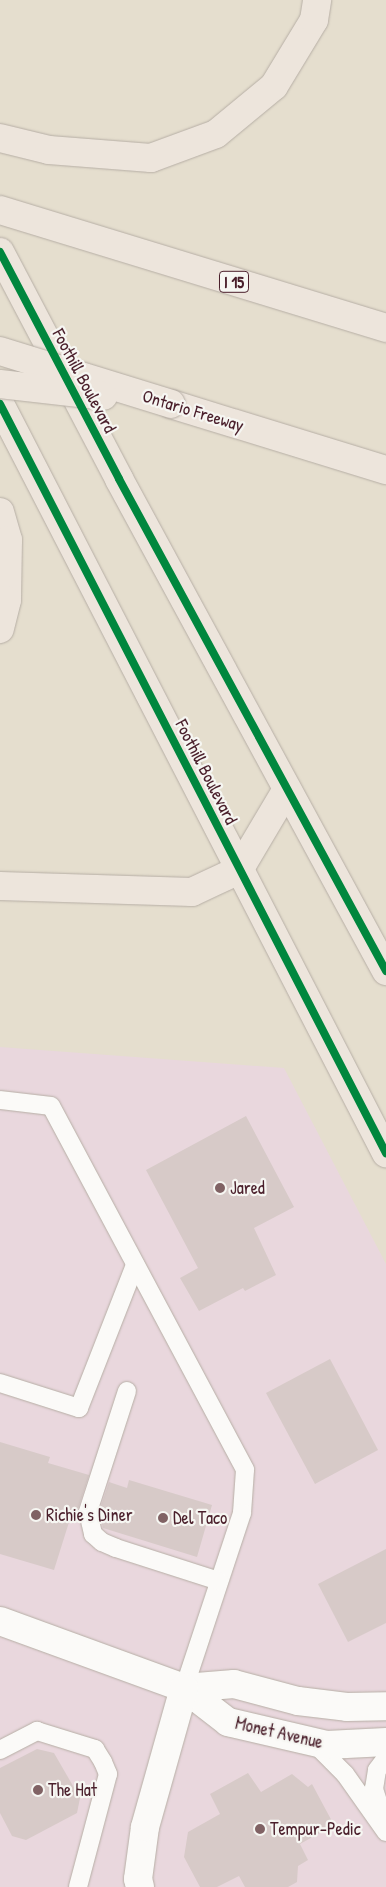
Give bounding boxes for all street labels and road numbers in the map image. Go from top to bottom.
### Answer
road number: I 15 [218,268,250,296]
street label: Foothill Boulevard [48,325,120,437]
street label: Ontario Freeway [140,385,246,437]
street label: Foothill Boulevard [170,716,242,828]
street label: Monet Avenue [233,1712,325,1754]

